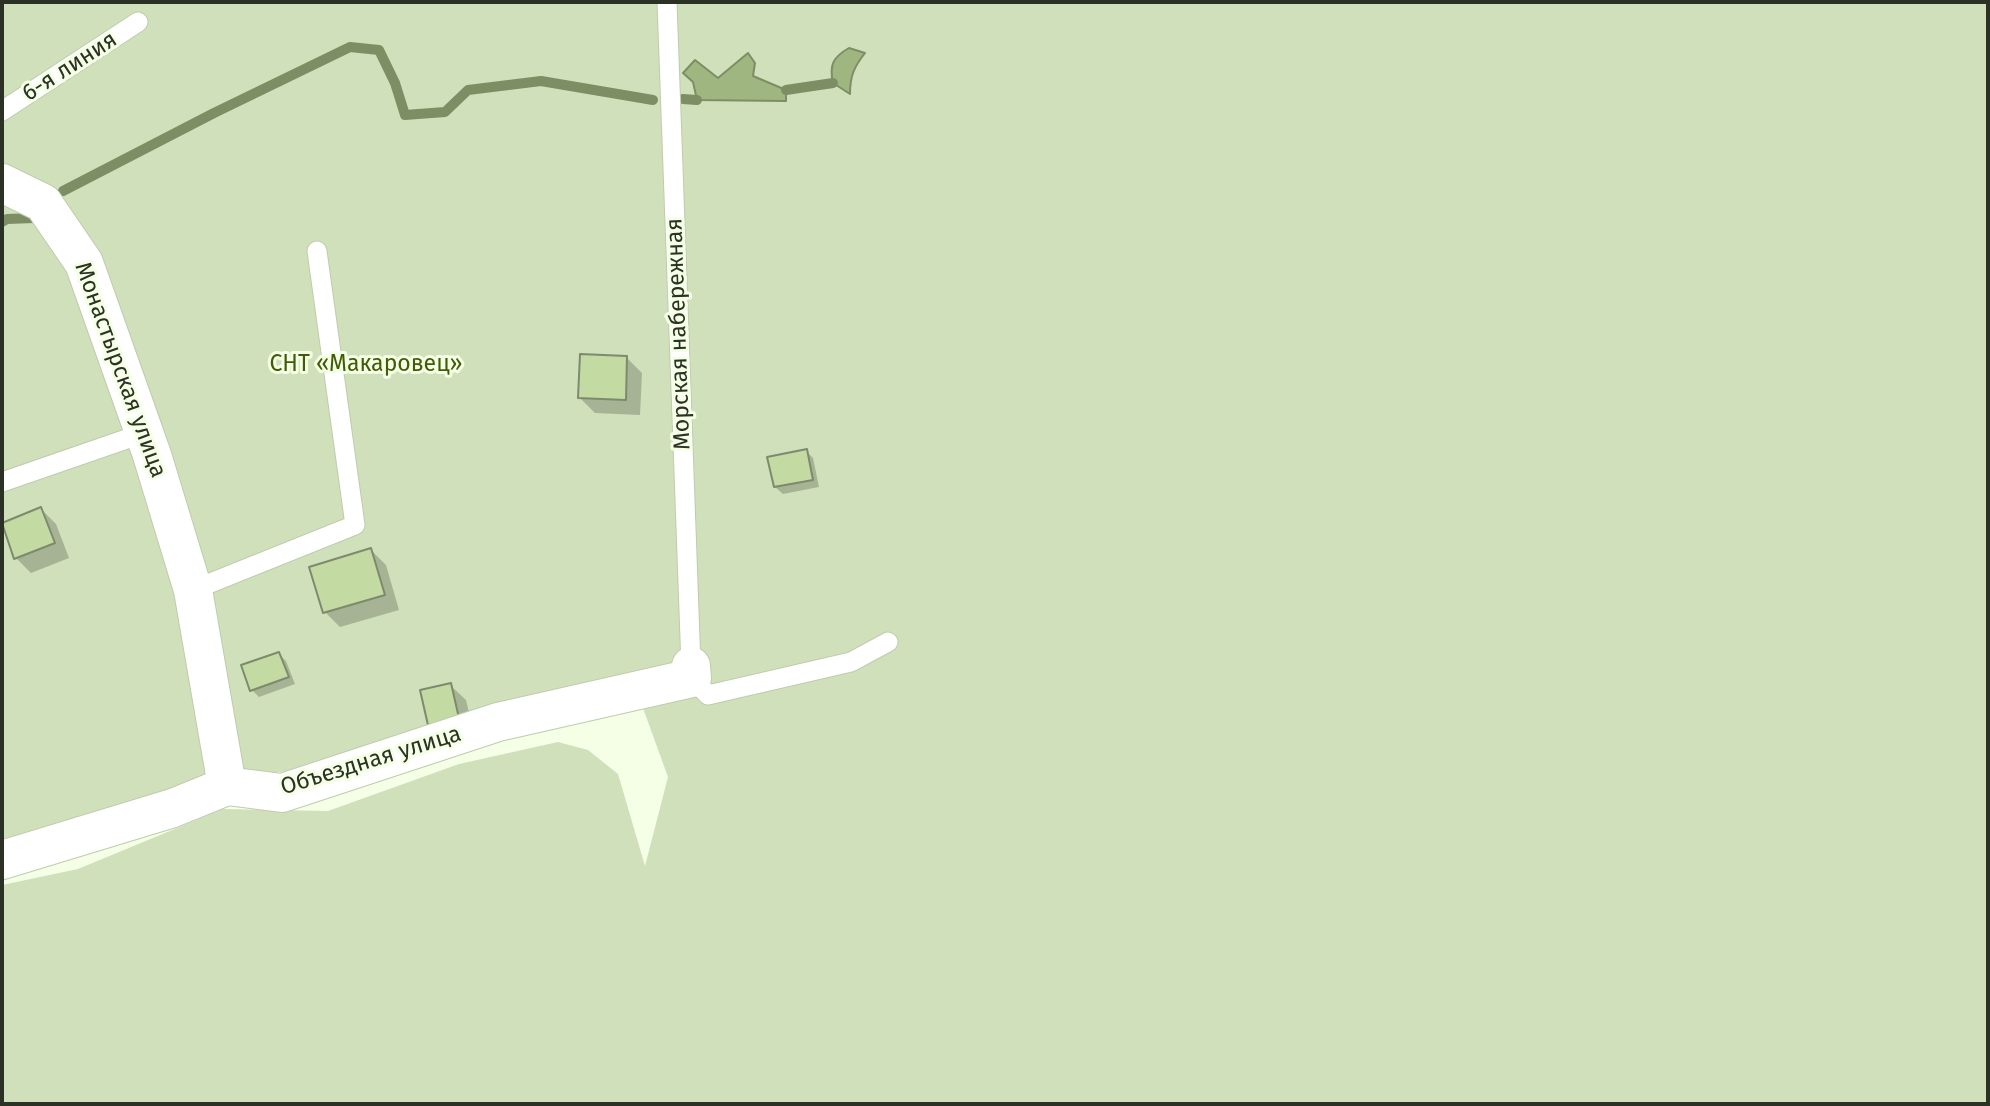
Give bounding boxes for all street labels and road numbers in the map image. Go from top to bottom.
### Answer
street label: 6-я линия [18,26,122,108]
street label: Морская набережная [661,217,697,451]
street label: Монастырская улица [68,258,172,482]
street label: Объездная улица [277,720,465,802]

